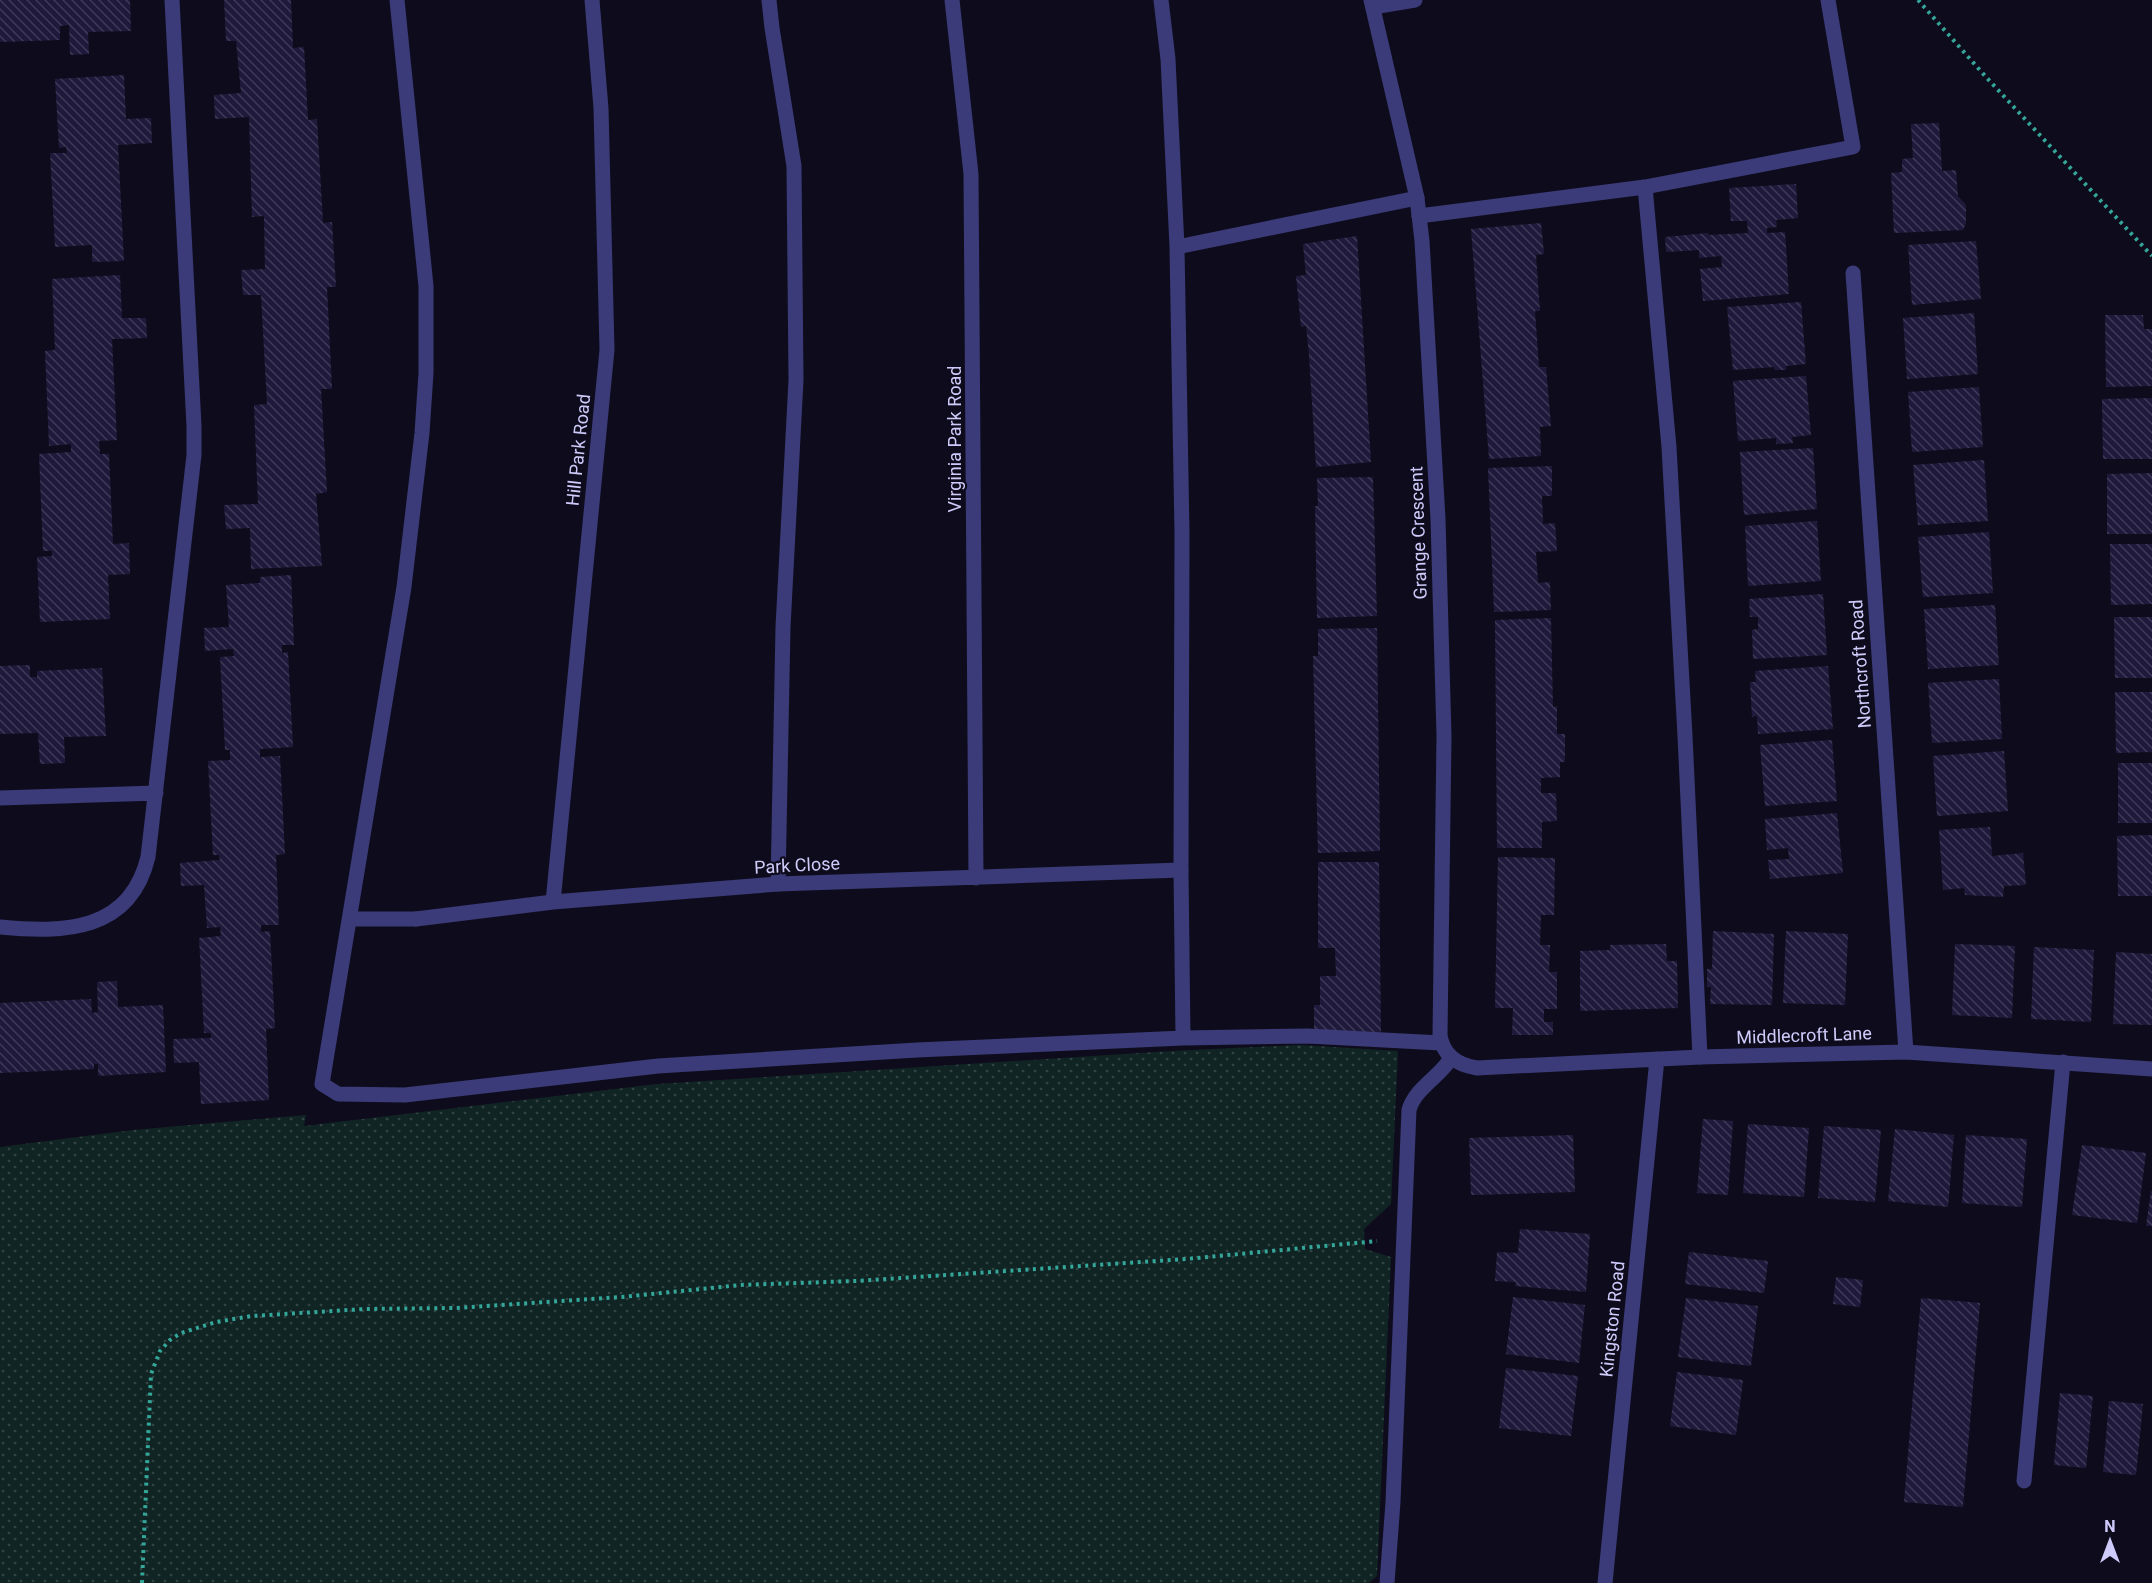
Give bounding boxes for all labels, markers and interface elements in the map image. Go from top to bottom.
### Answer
street label: Virginia Park Road [944,366,965,512]
street label: Hill Park Road [562,393,594,507]
street label: Grange Crescent [1405,466,1431,600]
street label: Northcroft Road [1845,599,1875,729]
street label: Park Close [754,852,840,878]
street label: Middlecroft Lane [1736,1022,1872,1048]
street label: Kingston Road [1595,1260,1629,1378]
north arrow [2080,1511,2140,1571]
text: N [2104,1517,2116,1536]

